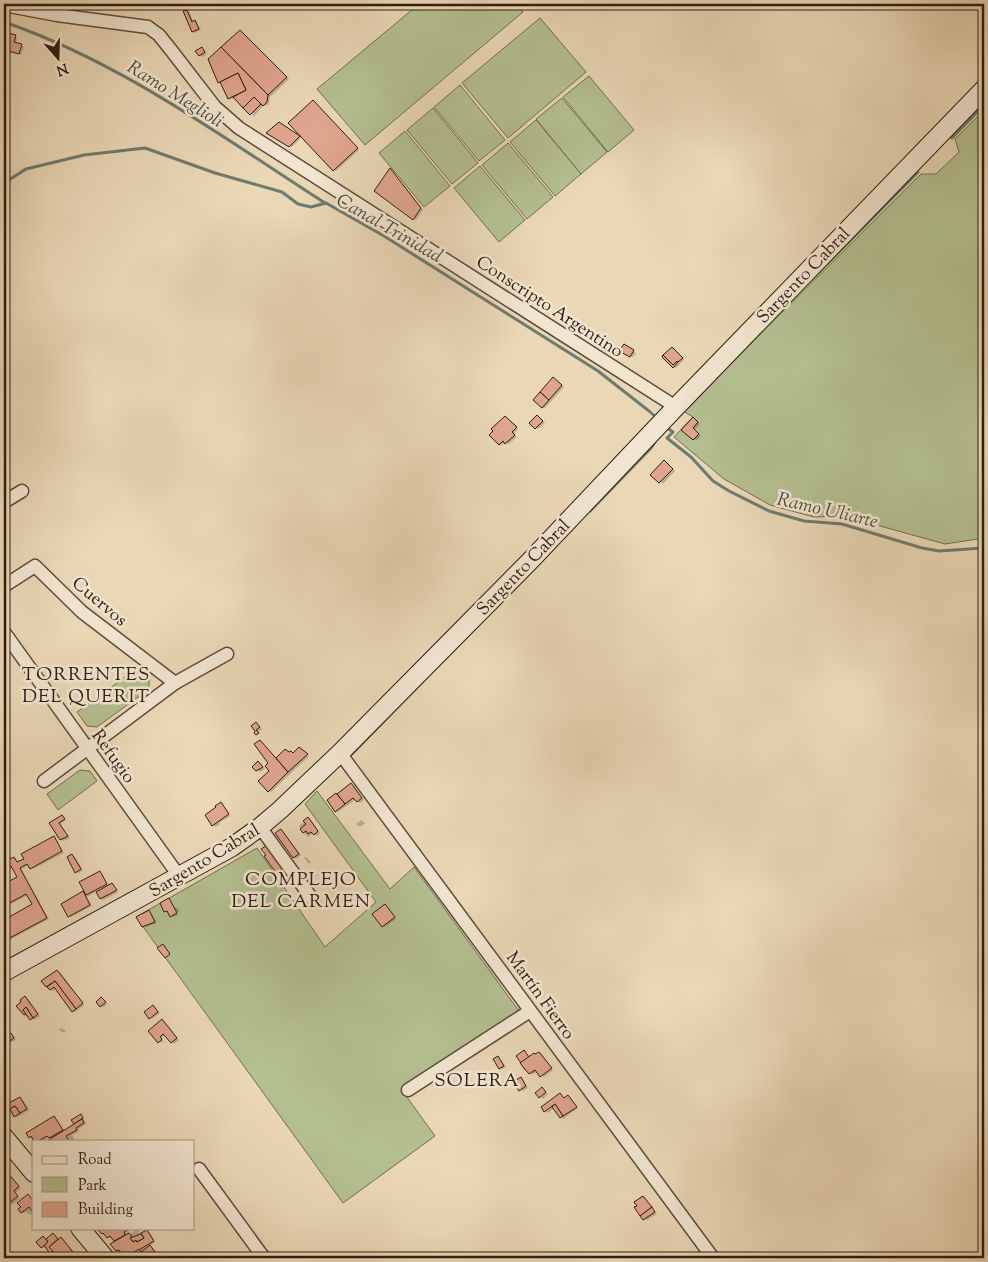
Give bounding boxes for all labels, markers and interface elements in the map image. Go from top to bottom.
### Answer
north arrow [32,32,82,82]
water label: Ramo Meglioli [121,55,228,136]
text: N [53,57,70,80]
water label: Canal Trinidad [331,188,447,271]
street label: Sargento Cabral [752,222,857,330]
street label: Conscripto Argentino [470,250,628,365]
water label: Ramo Uliarte [774,487,881,536]
street label: Sargento Cabral [472,514,577,622]
street label: Cuervos [65,571,132,634]
district label: TORRENTES DEL QUERIT [22,662,150,711]
street label: Refugio [84,725,141,790]
street label: Sargento Cabral [145,818,265,905]
district label: COMPLEJO DEL CARMEN [231,867,371,916]
street label: Martín Fierro [498,947,580,1046]
district label: SOLERA [434,1068,520,1095]
legend [32,1140,195,1230]
text: Road [78,1150,112,1171]
text: Park [78,1176,107,1197]
text: Building [78,1200,133,1221]

